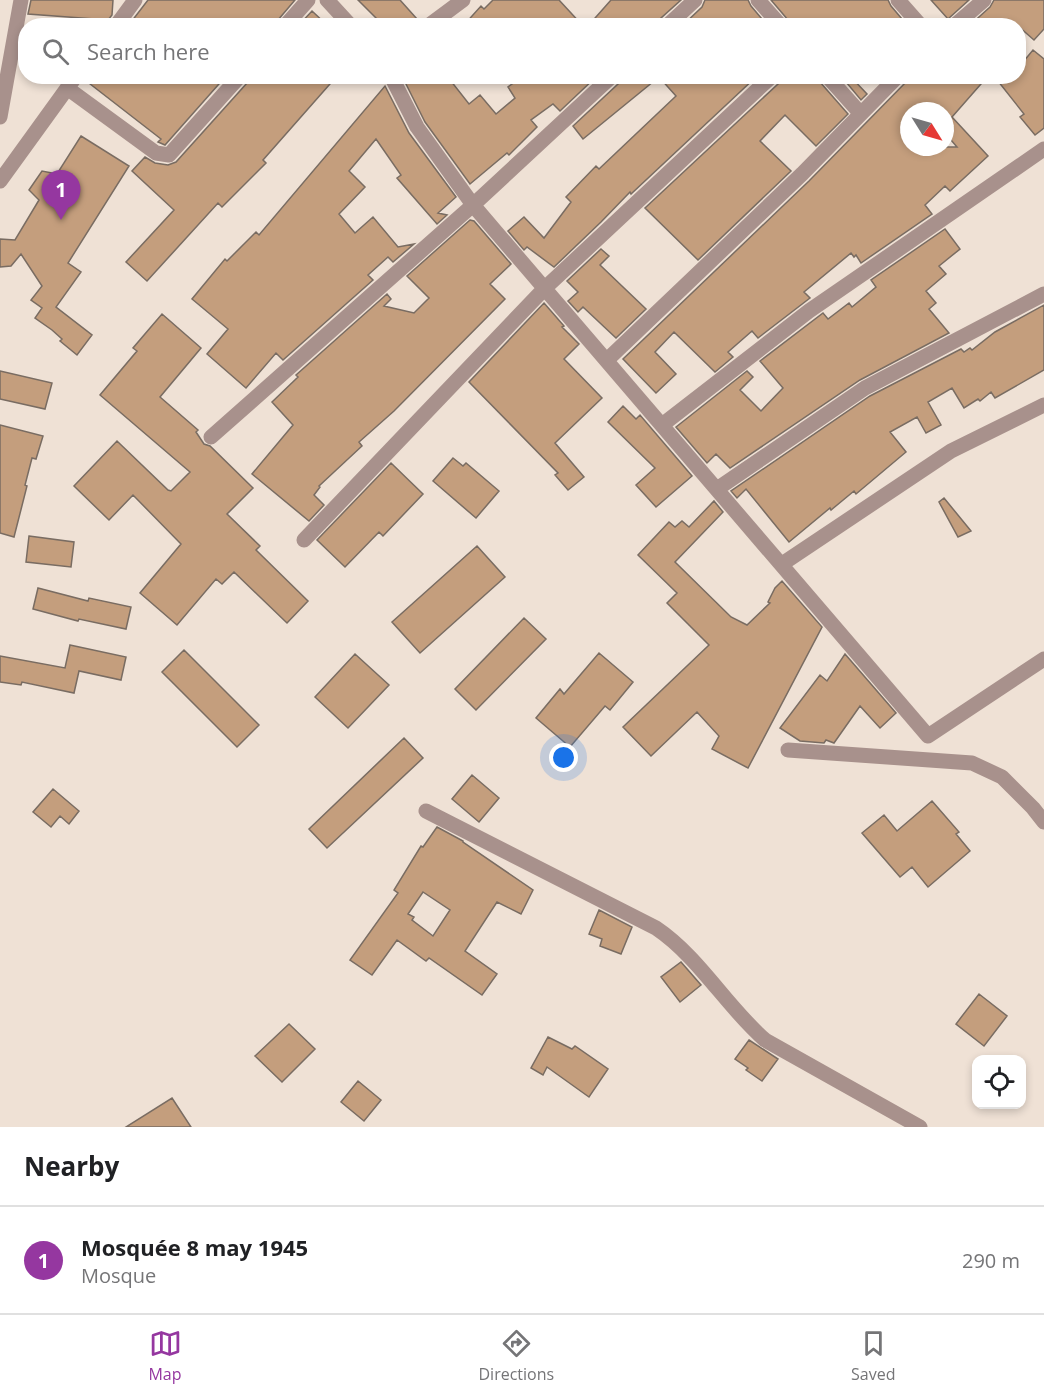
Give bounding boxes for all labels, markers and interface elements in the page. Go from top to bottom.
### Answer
search box [18,18,1026,84]
icon: search [39,35,72,68]
text: Search here [87,36,210,66]
north arrow [900,102,954,156]
pin: 1 [42,170,80,220]
your location [549,743,578,772]
map controls [972,1055,1026,1109]
button: locate [972,1055,1026,1109]
text: Nearby [24,1148,119,1184]
text: Mosquée 8 may 1945 [81,1232,308,1262]
text: 1 [38,1247,49,1274]
text: 290 m [962,1247,1020,1274]
text: Mosque [81,1262,156,1289]
tab: Map [148,1327,182,1385]
tab: Directions [478,1327,554,1385]
tab: Saved [851,1327,896,1385]

